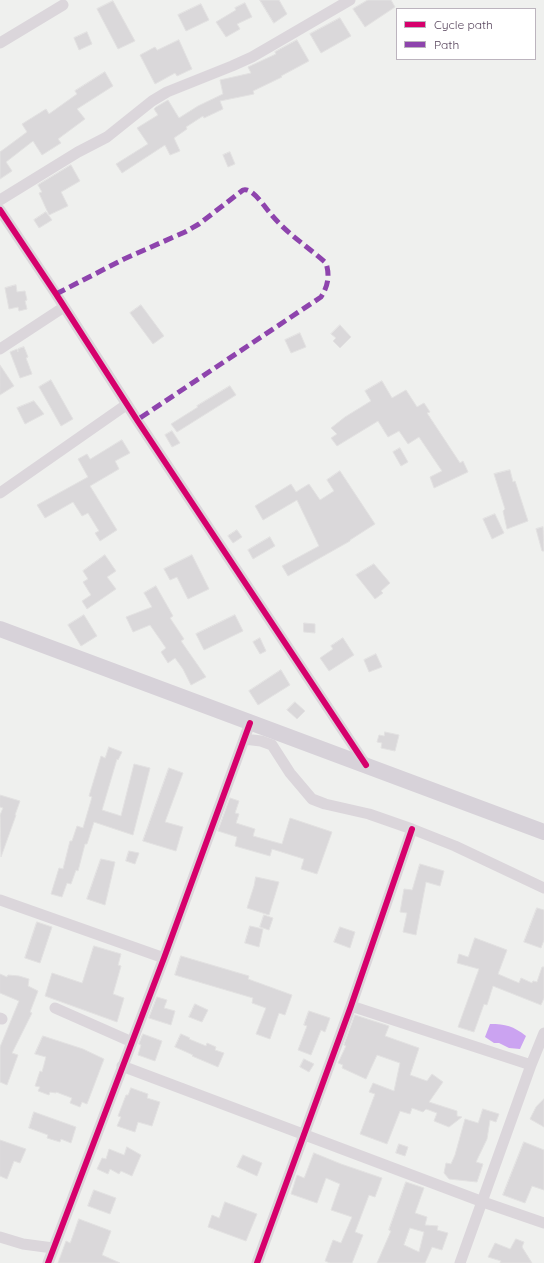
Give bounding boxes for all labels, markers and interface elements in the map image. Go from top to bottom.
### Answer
legend [396,8,536,60]
text: Cycle path [434,17,493,32]
text: Path [434,37,459,52]

